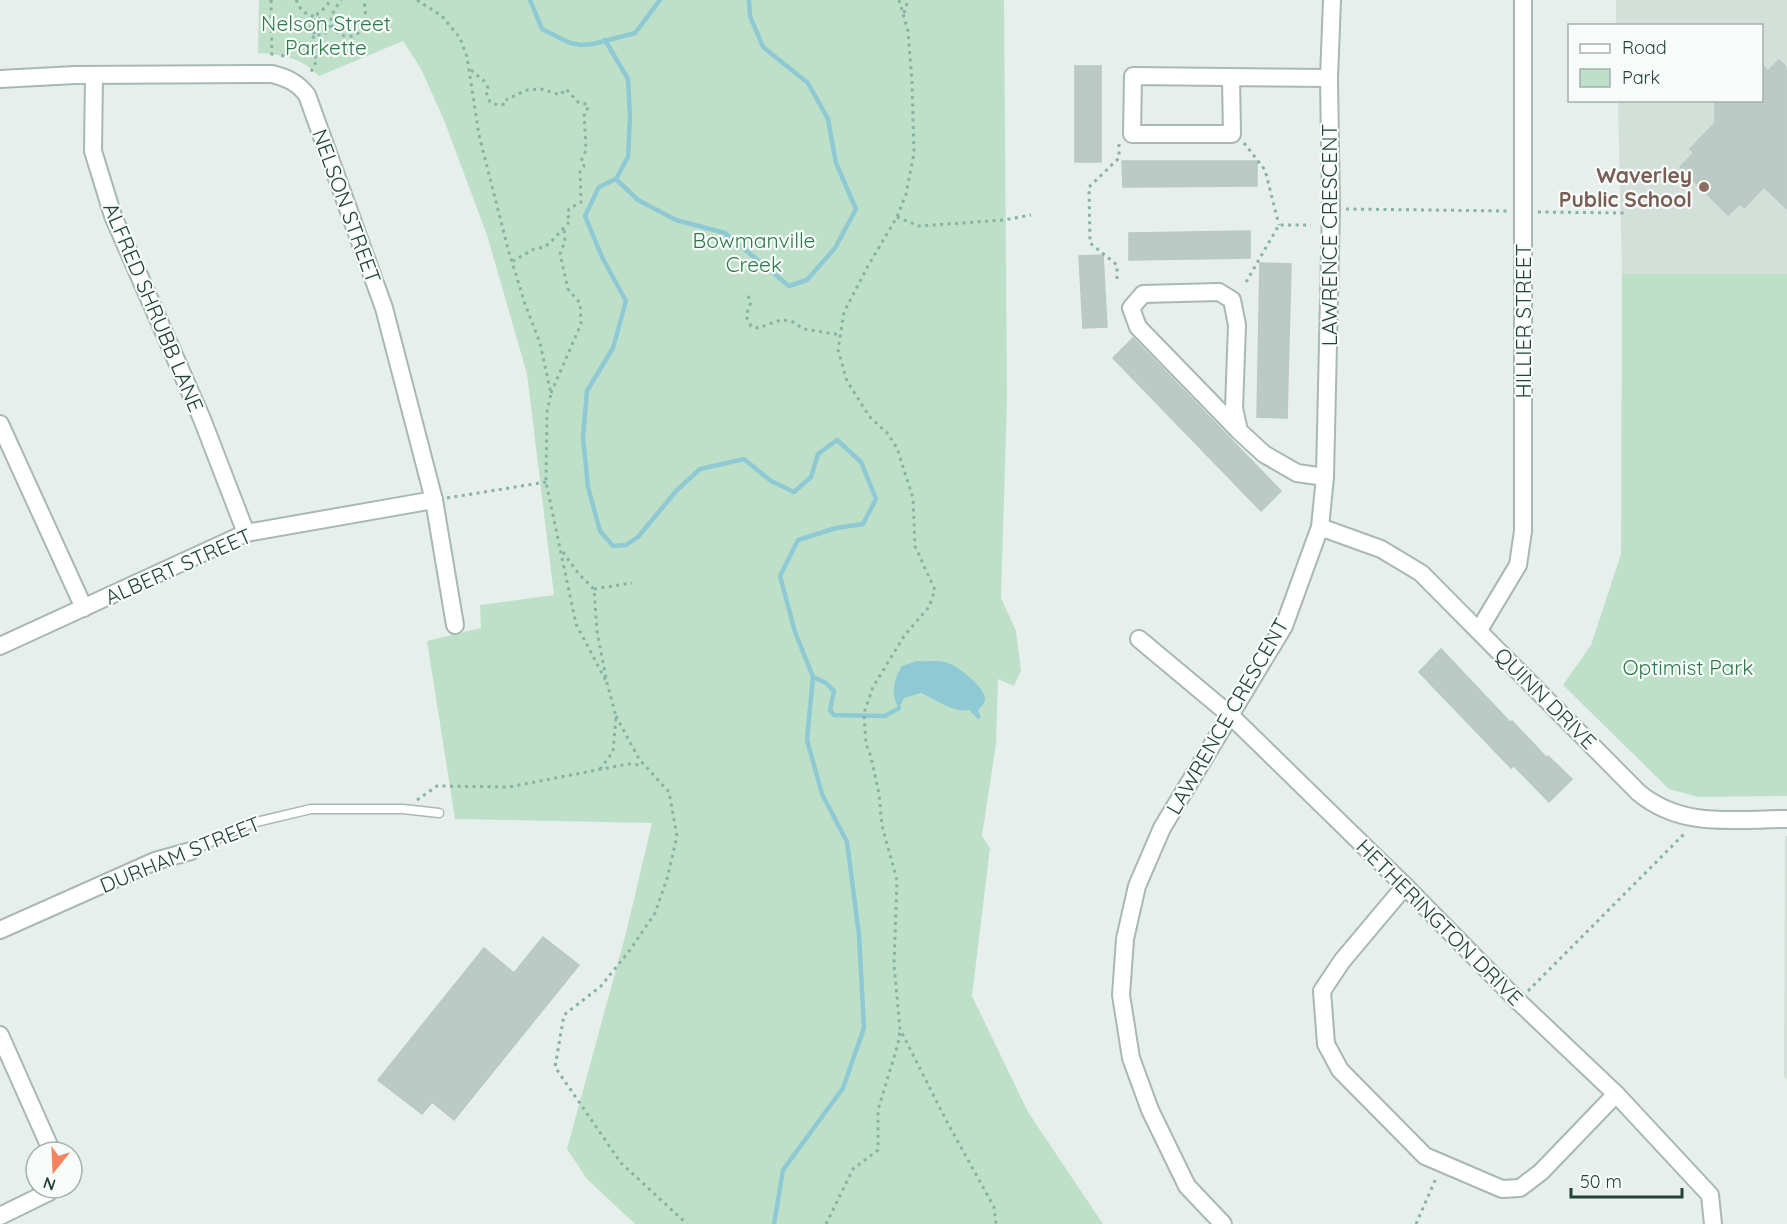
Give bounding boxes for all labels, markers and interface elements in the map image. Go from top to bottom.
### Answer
park label: Nelson Street Parkette [261,10,391,60]
legend [1568,24,1763,102]
text: Road [1622,36,1667,59]
text: Park [1622,66,1660,89]
street label: LAWRENCE CRESCENT [1316,124,1342,346]
street label: NELSON STREET [307,125,387,287]
place label: Waverley Public School [1559,162,1692,212]
marker: Waverley Public School [1697,180,1711,194]
street label: ALFRED SHRUBB LANE [98,199,210,415]
park label: Bowmanville Creek [693,227,815,277]
street label: HILLIER STREET [1510,244,1536,398]
street label: ALBERT STREET [101,522,255,610]
street label: LAWRENCE CRESCENT [1160,613,1294,819]
street label: QUINN DRIVE [1490,642,1602,754]
park label: Optimist Park [1622,654,1754,680]
street label: DURHAM STREET [96,810,264,898]
street label: HETHERINGTON DRIVE [1351,833,1529,1011]
north arrow [24,1140,84,1200]
scale bar [1571,1161,1682,1199]
text: 50 m [1580,1170,1622,1193]
text: N [41,1173,58,1196]

